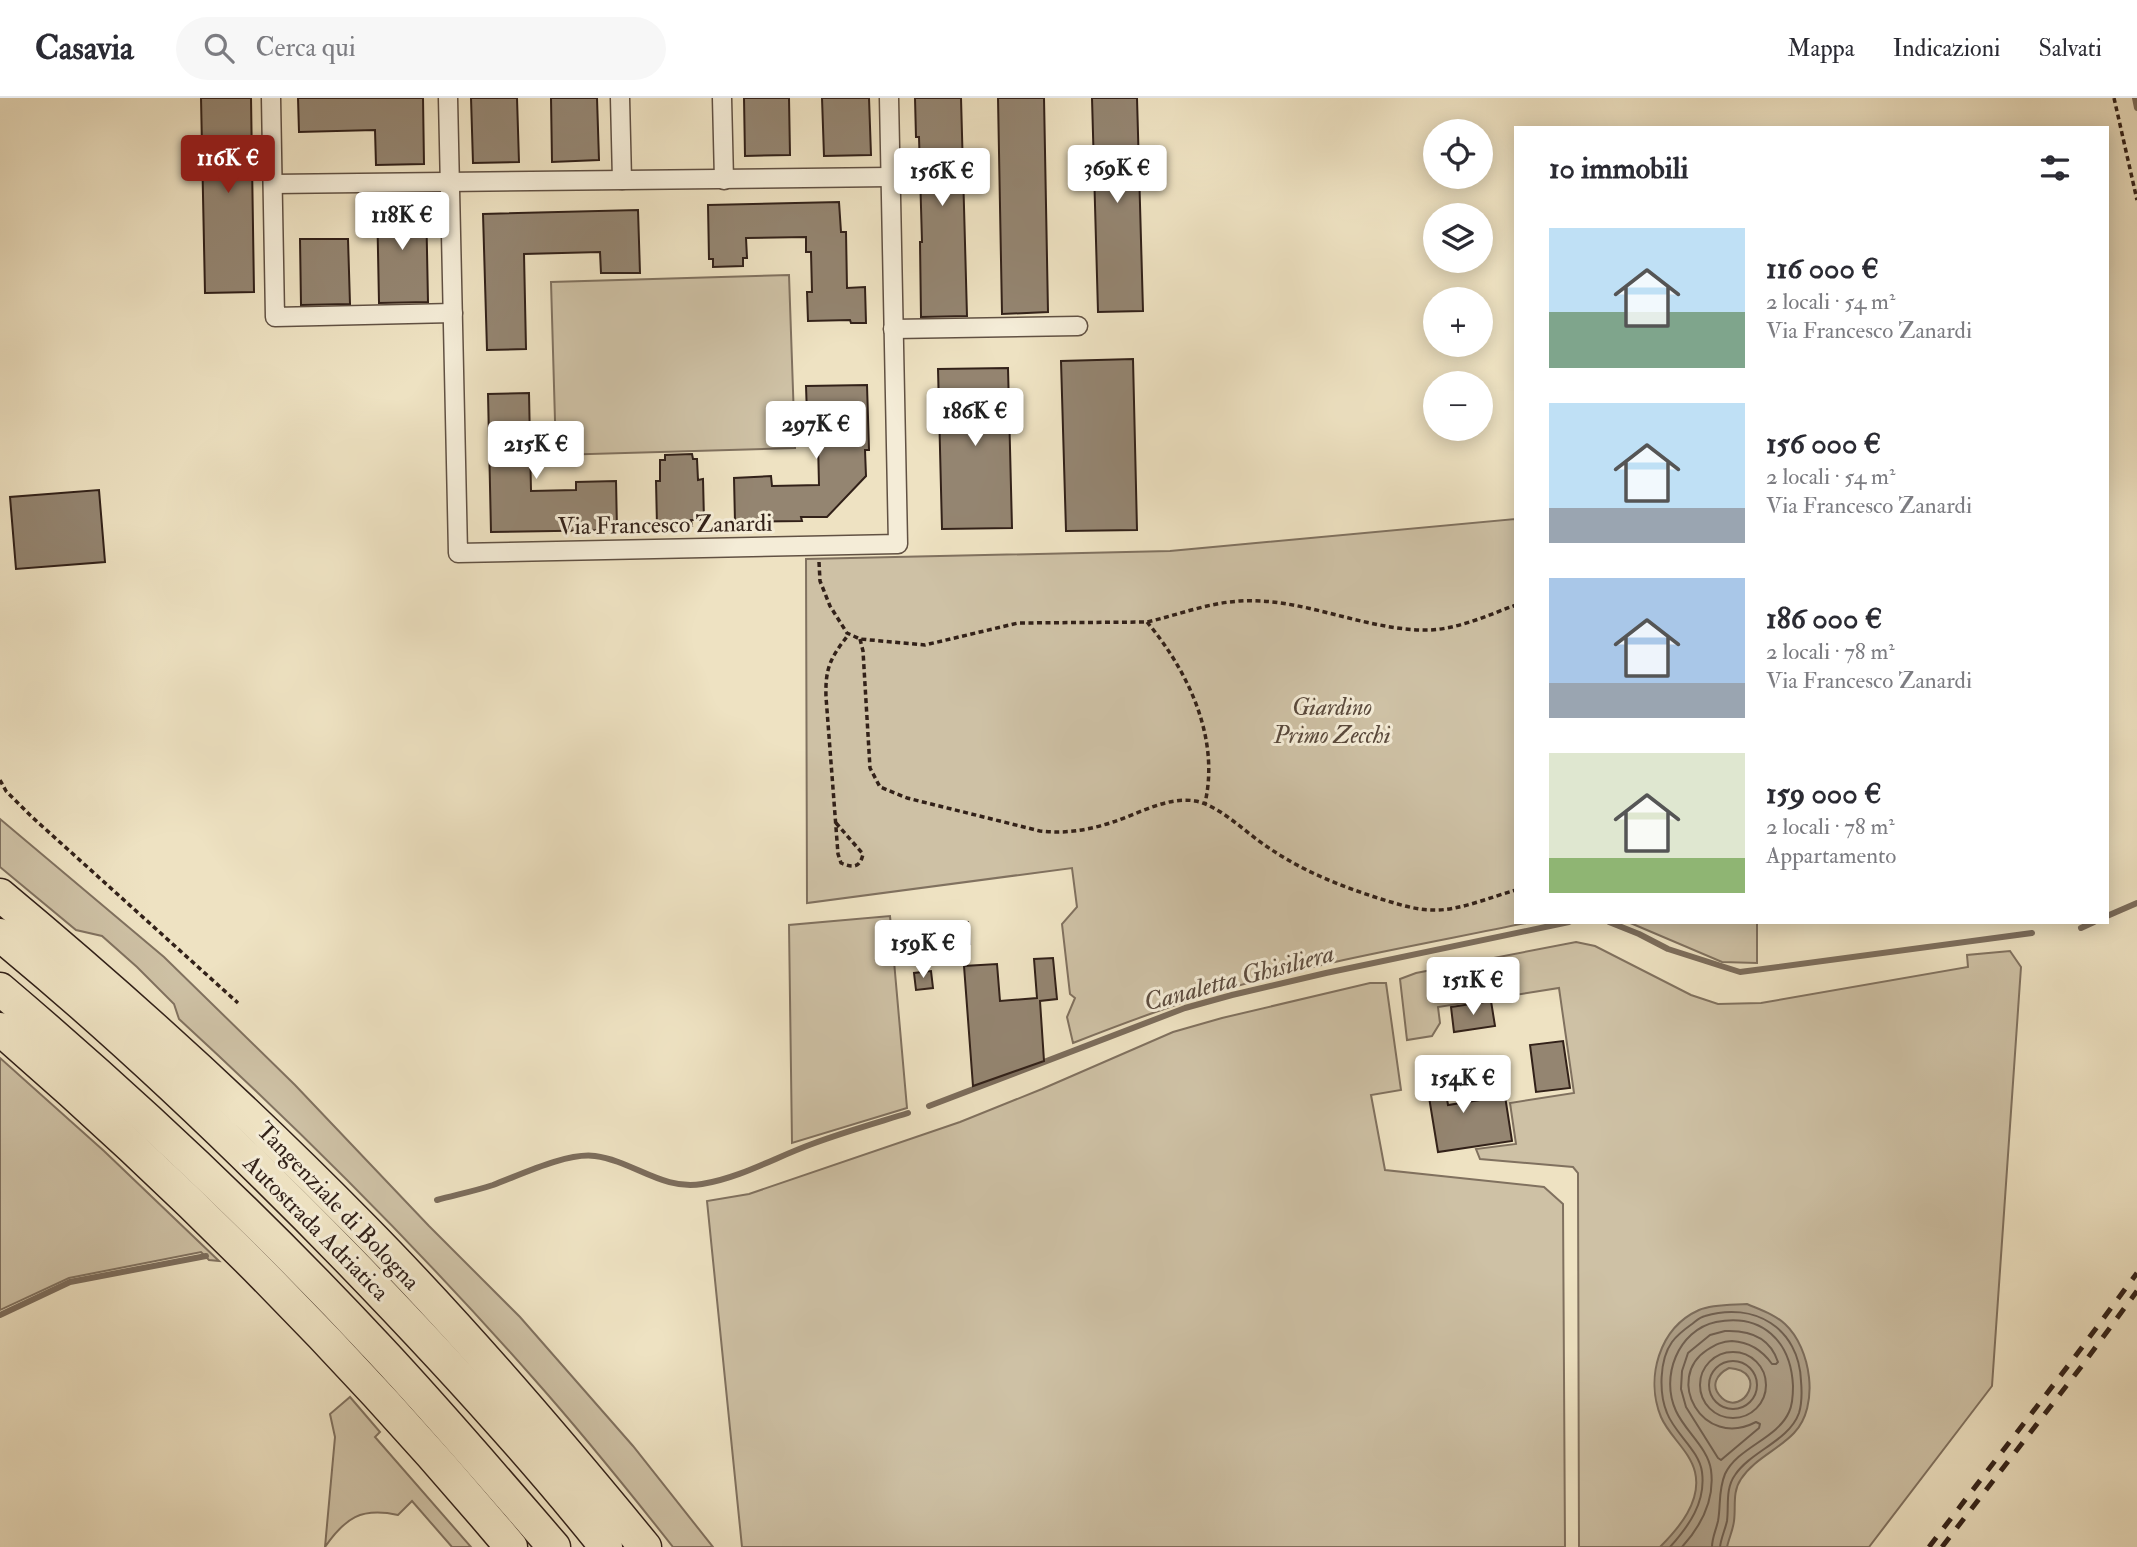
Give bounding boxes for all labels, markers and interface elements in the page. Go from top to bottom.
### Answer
search box [176,17,666,80]
text: Casavia [35,28,134,69]
icon: search [200,29,238,67]
text: Cerca qui [256,32,356,64]
text: Mappa [1788,33,1855,64]
text: Indicazioni [1893,33,2000,64]
text: Salvati [2038,33,2102,64]
map controls [1423,119,1493,441]
button: locate [1423,119,1493,189]
pin: 116K € [171,136,285,195]
text: 116K € [197,143,259,172]
pin: 369K € [1060,146,1174,205]
pin: 156K € [885,148,999,208]
icon: filters [2036,149,2074,187]
text: 10 immobili [1549,150,1688,187]
text: 369K € [1084,153,1150,182]
text: 156K € [910,156,974,185]
pin: 118K € [345,192,459,252]
text: 118K € [371,200,433,229]
button: layers [1423,203,1493,273]
text: 116 000 € [1766,250,1879,287]
icon: home [1605,256,1689,340]
button: + [1423,287,1493,357]
text: 2 locali · 54 m² [1766,287,1895,316]
text: Via Francesco Zanardi [1766,316,1972,345]
button: − [1423,371,1493,441]
pin: 186K € [918,388,1032,448]
text: 186K € [943,396,1007,425]
pin: 297K € [759,402,873,461]
text: 297K € [782,409,850,438]
pin: 215K € [479,422,593,481]
text: 156 000 € [1766,425,1881,462]
text: 215K € [504,429,568,458]
icon: home [1605,431,1689,515]
text: 2 locali · 54 m² [1766,462,1895,491]
text: Via Francesco Zanardi [1766,491,1972,520]
street label: Via Francesco Zanardi [557,508,773,542]
text: 186 000 € [1766,600,1882,637]
icon: home [1605,606,1689,690]
text: 2 locali · 78 m² [1766,637,1895,666]
text: Via Francesco Zanardi [1766,666,1972,695]
park label: Giardino Primo Zecchi [1273,692,1391,751]
text: 159 000 € [1766,775,1882,812]
icon: home [1605,781,1689,865]
text: 2 locali · 78 m² [1766,812,1895,841]
text: Appartamento [1766,841,1896,870]
pin: 159K € [866,920,980,980]
text: 159K € [891,928,955,957]
water label: Canaletta Ghisiliera [1140,937,1338,1019]
pin: 151K € [1416,958,1530,1017]
text: 151K € [1443,965,1503,994]
pin: 154K € [1406,1056,1520,1115]
text: 154K € [1431,1063,1495,1092]
street label: Tangenziale di Bologna [250,1115,427,1298]
street label: Autostrada Adriatica [236,1148,396,1308]

